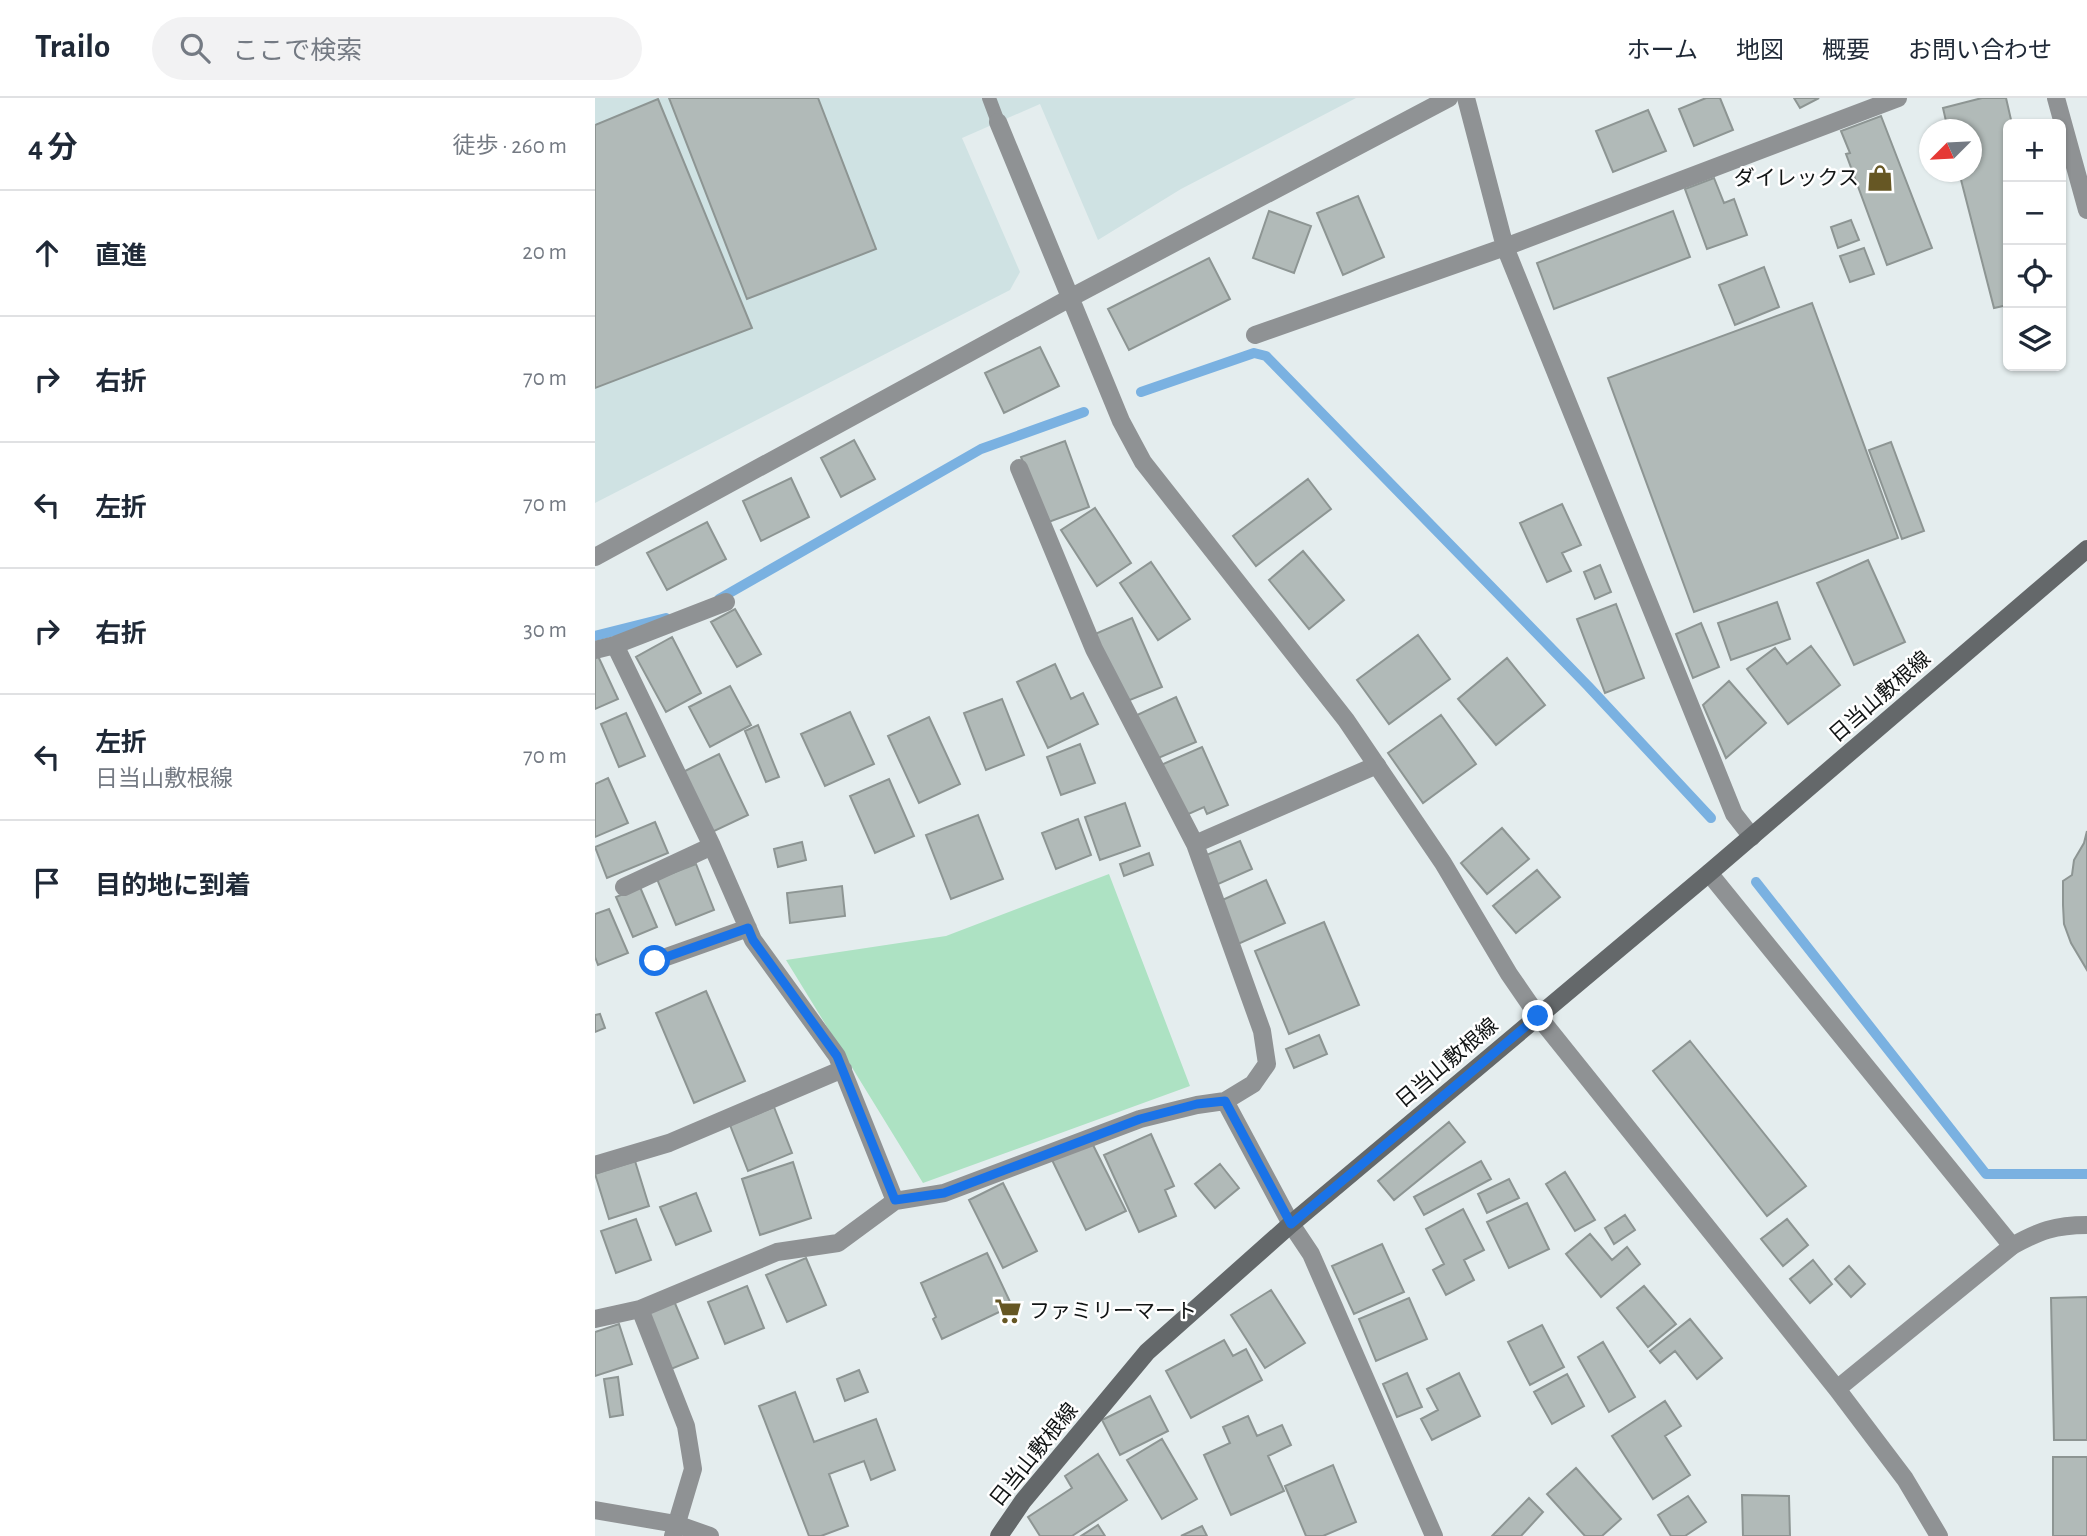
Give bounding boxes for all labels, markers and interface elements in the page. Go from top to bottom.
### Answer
search box [152,17,642,80]
icon: search [176,29,214,67]
text: Trailo [35,31,110,64]
text: ここで検索 [232,38,362,64]
text: ホーム [1627,39,1698,63]
text: 地図 [1736,39,1784,63]
text: 概要 [1822,39,1870,63]
text: お問い合わせ [1908,39,2052,63]
north arrow [1919,119,1982,182]
map controls [2003,119,2066,371]
button: + [2003,119,2066,182]
text: 4 分 [28,133,78,163]
text: 徒歩 · 260 m [453,135,567,158]
shop icon: ダイレックス [1865,163,1895,193]
place label: ダイレックス [1734,167,1859,189]
button: − [2003,182,2066,245]
icon: ahead [28,234,66,272]
text: 20 m [522,241,567,264]
text: 直進 [95,243,147,269]
button: locate [2003,245,2066,308]
button: layers [2003,308,2066,371]
icon: right [28,360,66,398]
text: 70 m [523,367,567,390]
text: 右折 [95,369,147,395]
icon: left [28,486,66,524]
text: 70 m [523,493,567,516]
text: 左折 [95,495,147,521]
icon: right [28,612,66,650]
text: 30 m [523,619,567,642]
text: 右折 [95,621,147,647]
street label: 日当山敷根線 [1825,647,1934,746]
text: 左折 [95,730,147,756]
icon: left [28,738,66,776]
text: 70 m [523,745,567,768]
text: 日当山敷根線 [95,768,233,791]
icon: arrive [28,864,66,902]
text: 目的地に到着 [95,873,251,899]
route start [639,945,670,976]
route end [1522,1000,1553,1031]
street label: 日当山敷根線 [1391,1014,1502,1112]
supermarket icon: ファミリーマート [993,1296,1023,1326]
place label: ファミリーマート [1029,1301,1197,1322]
street label: 日当山敷根線 [985,1399,1082,1511]

